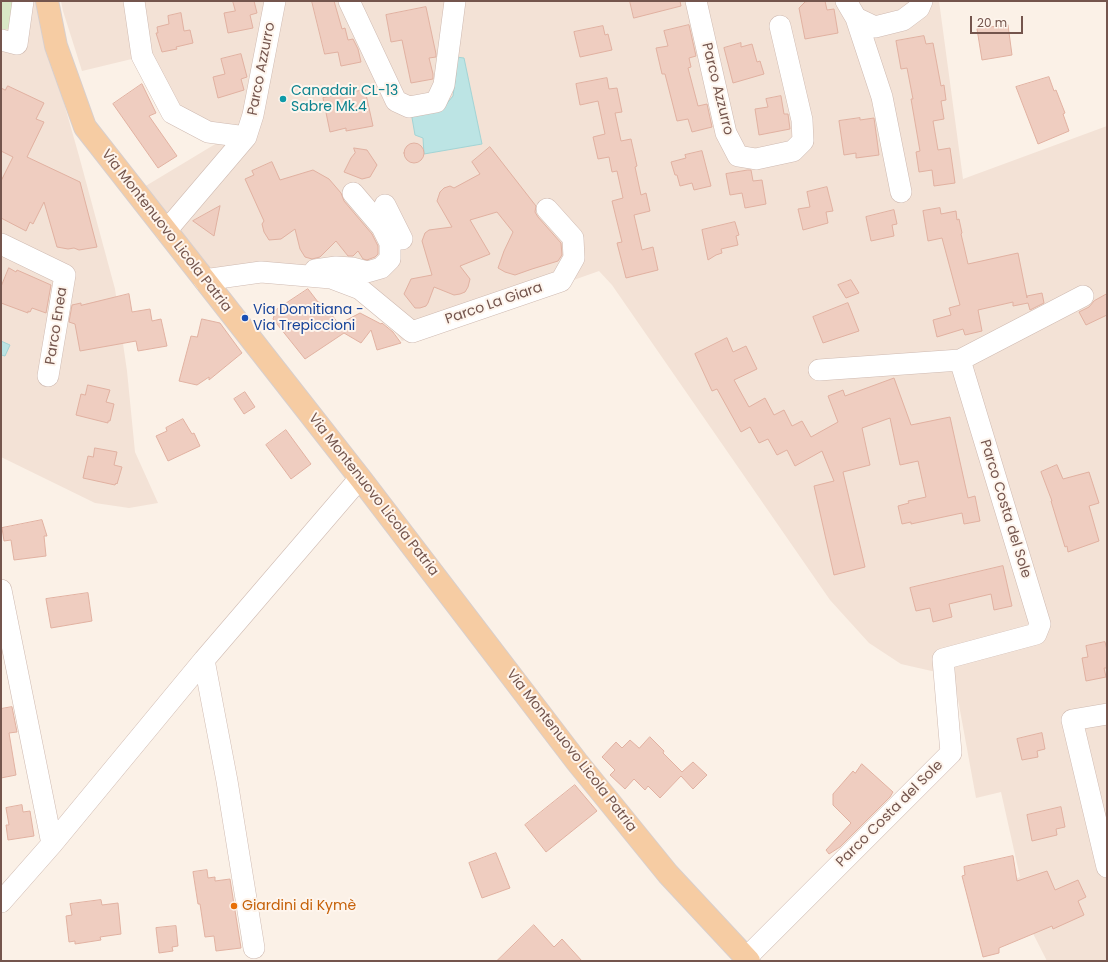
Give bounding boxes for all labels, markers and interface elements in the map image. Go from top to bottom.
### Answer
scale bar [972,8,1025,34]
text: 20 m [977,14,1007,31]
street label: Parco Azzurro [245,21,279,117]
street label: Parco Azzurro [697,41,737,137]
place label: Canadair CL-13 Sabre Mk.4 [291,83,398,116]
marker: Canadair CL-13 Sabre Mk.4 [278,94,288,104]
street label: Via Montenuovo Licola Patria [97,146,235,316]
street label: Parco La Giara [443,279,545,329]
street label: Parco Enea [43,286,71,366]
place label: Via Domitiana - Via Trepiccioni [253,302,364,334]
marker: Via Domitiana - Via Trepiccioni [240,313,250,323]
street label: Via Montenuovo Licola Patria [304,410,442,580]
street label: Parco Costa del Sole [976,438,1034,580]
street label: Via Montenuovo Licola Patria [502,666,640,836]
street label: Parco Costa del Sole [833,757,947,871]
place label: Giardini di Kymè [242,898,356,914]
marker: Giardini di Kymè [229,901,239,911]

